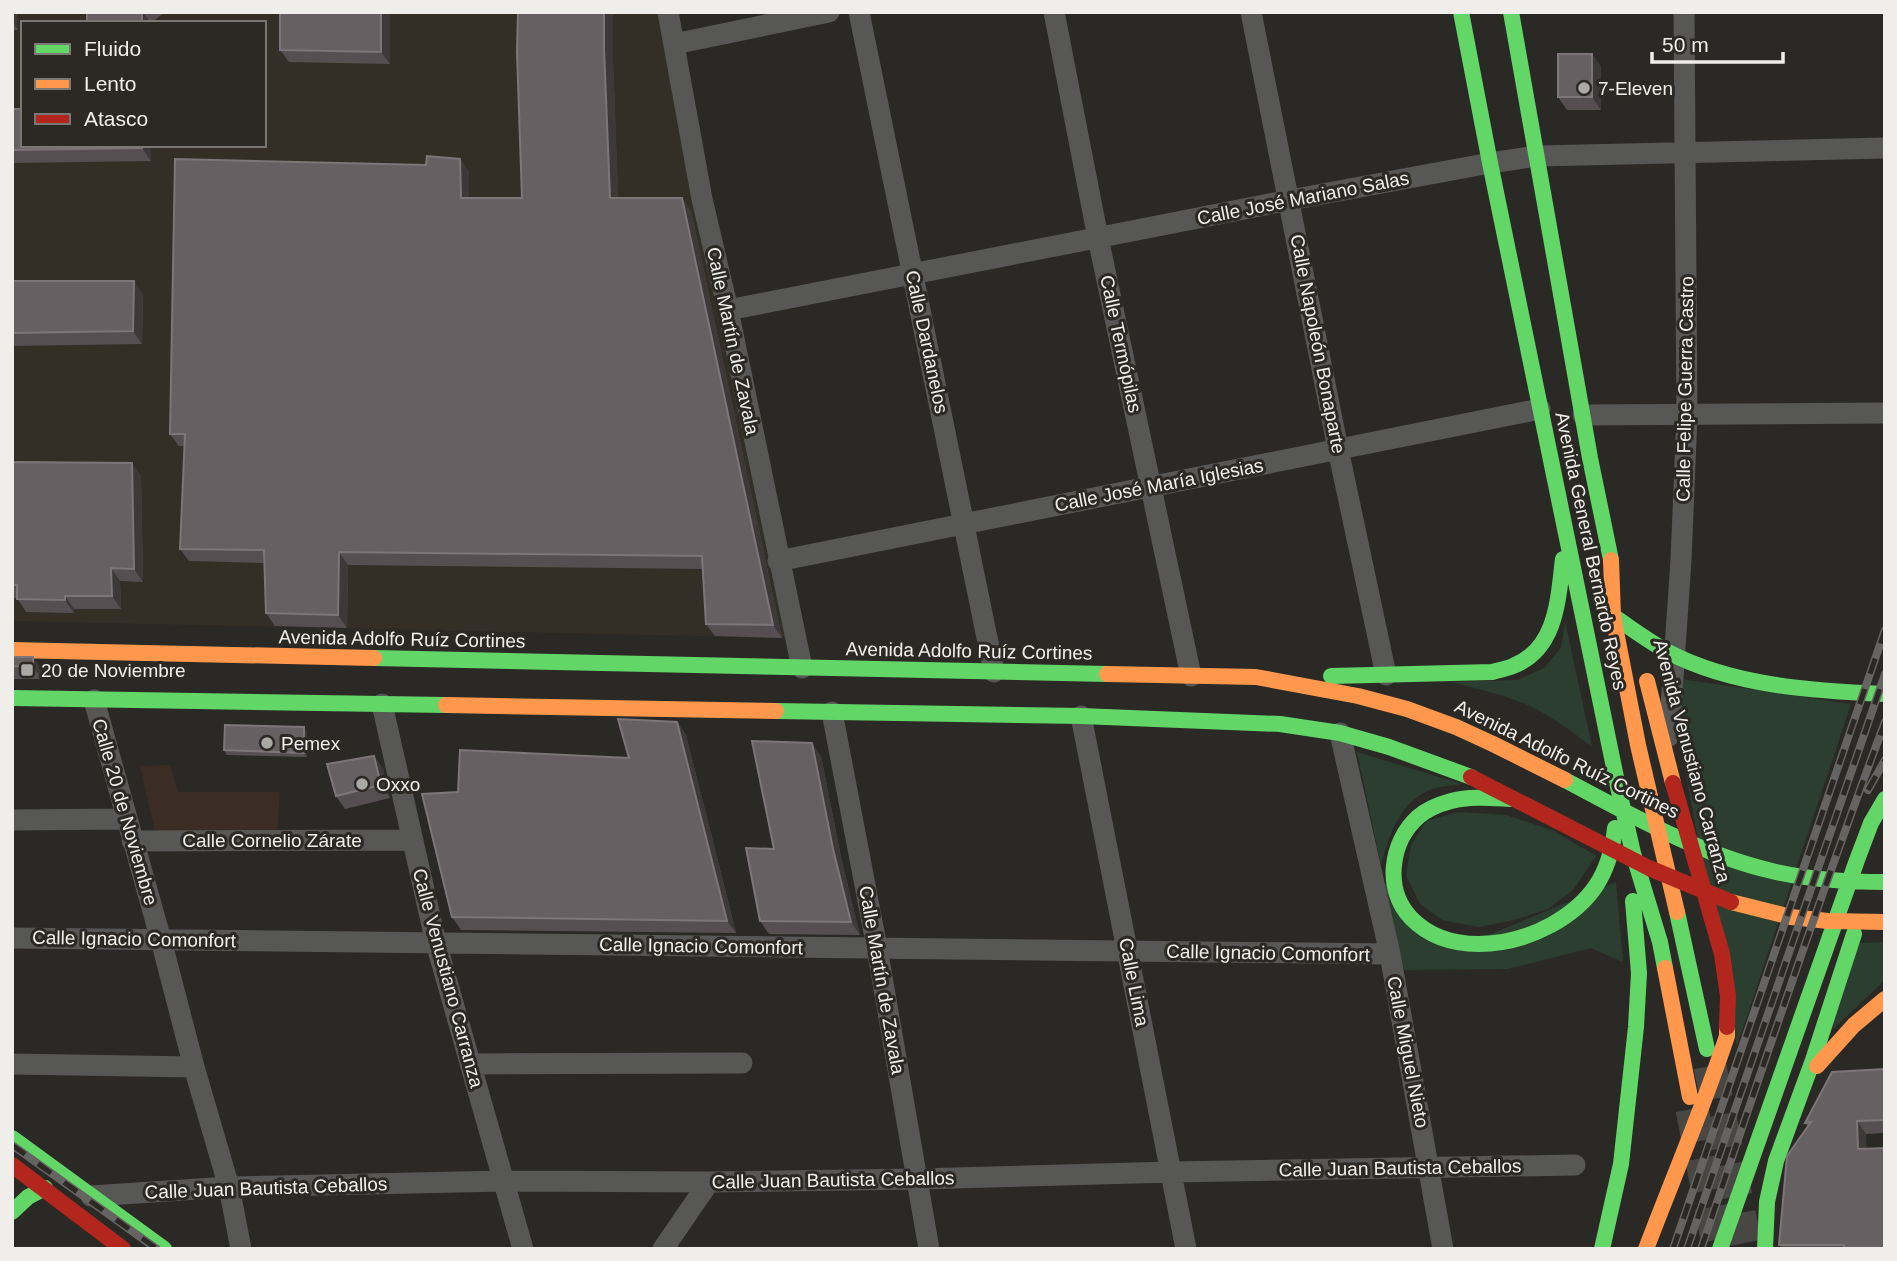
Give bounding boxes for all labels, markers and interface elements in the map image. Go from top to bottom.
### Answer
legend [21,21,266,147]
scale bar [1652,21,1783,65]
text: 50 m [1662,33,1709,56]
text: Fluido [84,37,141,60]
text: Lento [84,72,137,95]
place label: 7-Eleven [1598,78,1673,99]
marker: 7-Eleven [1576,80,1592,96]
text: Atasco [84,107,148,130]
street label: Calle José Mariano Salas [1195,167,1411,229]
street label: Calle Napoleón Bonaparte [1286,233,1350,455]
street label: Calle Martín de Zavala [703,245,763,437]
street label: Calle Dardanelos [902,269,952,415]
street label: Calle Termópilas [1096,273,1146,415]
street label: Calle Felipe Guerra Castro [1673,276,1697,502]
street label: Avenida General Bernardo Reyes [1551,410,1631,692]
street label: Calle José María Iglesias [1053,454,1265,516]
street label: Avenida Adolfo Ruíz Cortines [278,626,526,652]
street label: Avenida Venustiano Carranza [1649,637,1735,885]
street label: Avenida Adolfo Ruíz Cortines [845,638,1093,664]
place label: 20 de Noviembre [41,660,186,681]
marker: 20 de Noviembre [19,662,35,678]
street label: Avenida Adolfo Ruíz Cortines [1451,695,1683,823]
street label: Calle 20 de Noviembre [88,716,162,908]
place label: Pemex [281,733,341,754]
marker: Pemex [259,735,275,751]
place label: Oxxo [376,774,420,795]
marker: Oxxo [354,776,370,792]
street label: Calle Cornelio Zárate [182,830,362,851]
street label: Calle Venustiano Carranza [409,866,488,1090]
street label: Calle Martín de Zavala [855,884,909,1076]
street label: Calle Ignacio Comonfort [32,927,237,951]
street label: Calle Ignacio Comonfort [599,934,804,958]
street label: Calle Lima [1115,936,1153,1028]
street label: Calle Ignacio Comonfort [1166,941,1371,965]
street label: Calle Miguel Nieto [1383,974,1433,1130]
street label: Calle Juan Bautista Ceballos [1278,1155,1522,1181]
street label: Calle Juan Bautista Ceballos [711,1167,955,1193]
street label: Calle Juan Bautista Ceballos [144,1173,388,1203]

